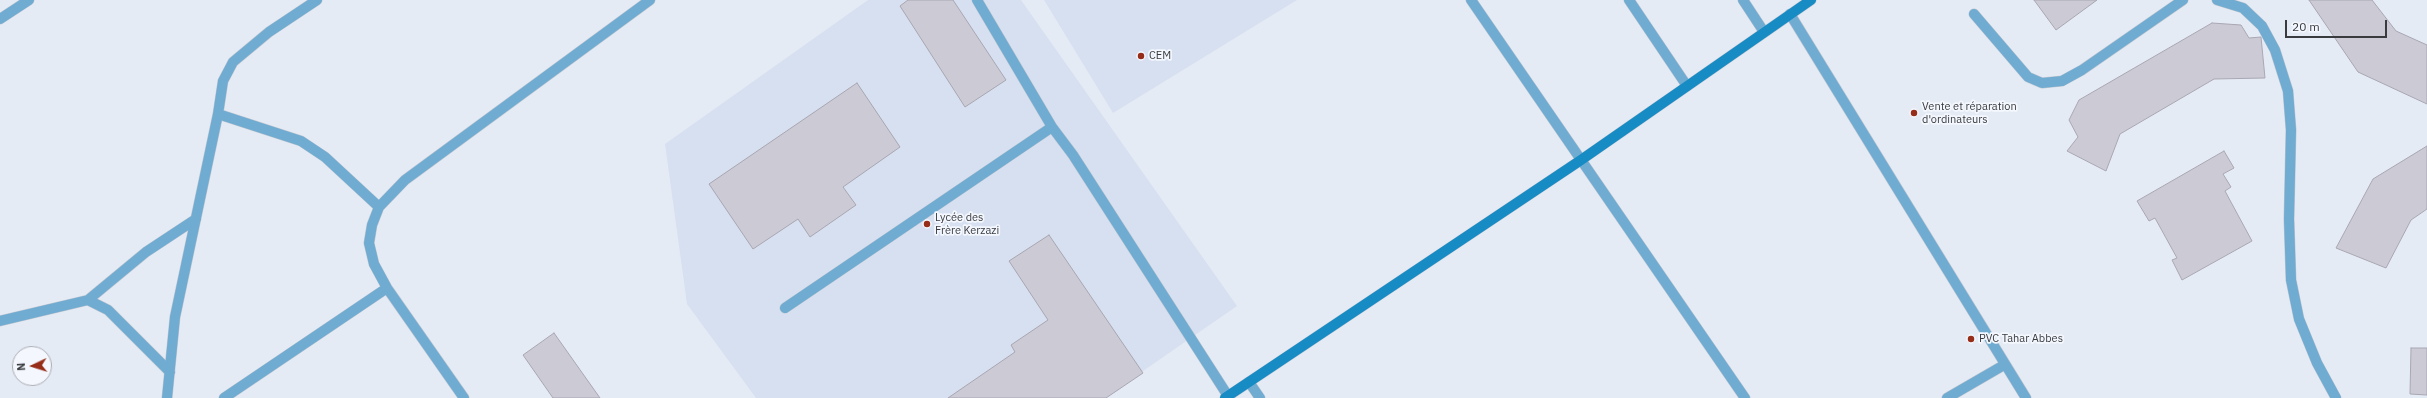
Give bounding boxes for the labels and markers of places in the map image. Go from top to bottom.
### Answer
place label: CEM [1149,49,1171,63]
marker: CEM [1136,51,1146,61]
place label: Vente et réparation d'ordinateurs [1922,100,2017,126]
marker: Vente et réparation d'ordinateurs [1909,108,1919,118]
place label: Lycée des Frère Kerzazi [935,211,999,237]
marker: Lycée des Frère Kerzazi [922,219,932,229]
place label: PVC Tahar Abbes [1979,332,2063,346]
marker: PVC Tahar Abbes [1966,334,1976,344]

